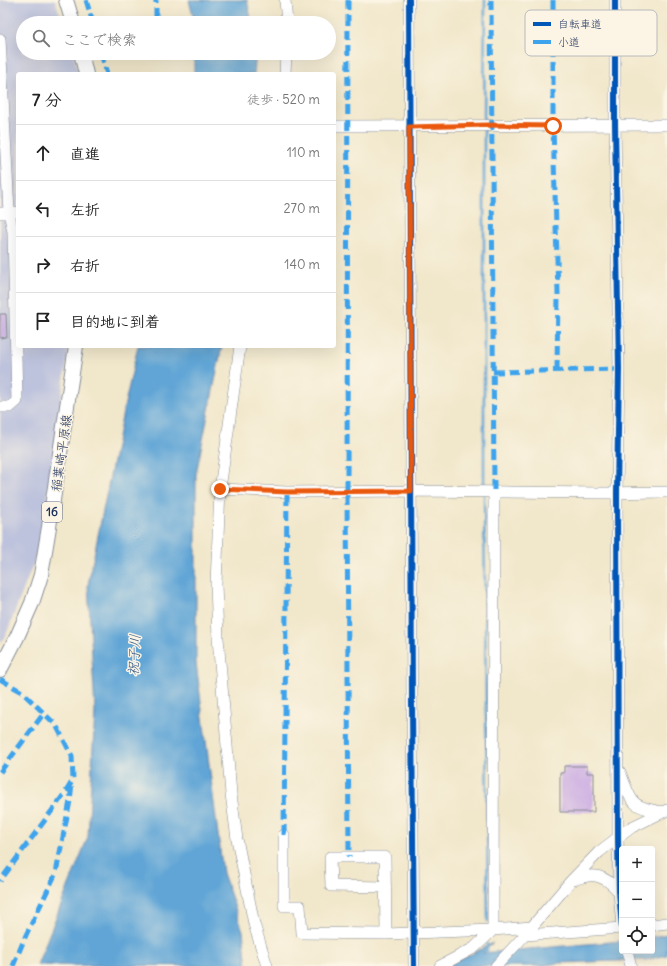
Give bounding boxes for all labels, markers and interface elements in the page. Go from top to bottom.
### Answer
legend [525,10,657,56]
search box [16,16,336,60]
text: 自転車道 [558,17,602,31]
icon: search [30,27,52,49]
text: ここで検索 [62,30,137,49]
text: 小道 [558,35,580,49]
text: 7 分 [32,89,61,111]
text: 徒歩 · 520 m [247,91,320,108]
route start [544,117,562,135]
icon: ahead [32,142,54,164]
text: 直進 [70,144,100,163]
text: 110 m [287,144,320,161]
icon: left [32,198,54,220]
text: 左折 [70,200,100,219]
text: 270 m [283,200,320,217]
icon: right [32,254,54,276]
text: 右折 [70,256,100,275]
text: 140 m [284,256,320,273]
icon: arrive [32,310,54,332]
text: 目的地に到着 [70,312,160,331]
street label: 稲葉崎平原線 [48,412,75,493]
route end [211,480,229,498]
road number: 16 [42,502,62,522]
water label: 祝子川 [124,634,144,676]
map controls [619,846,655,954]
button: + [619,846,655,882]
button: − [619,882,655,918]
button: locate [619,918,655,954]

